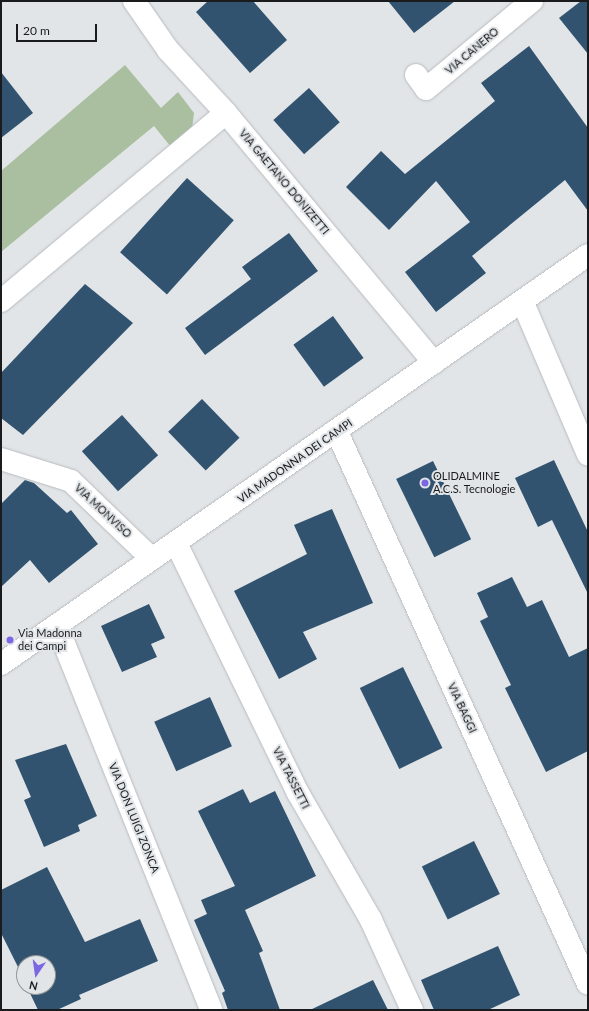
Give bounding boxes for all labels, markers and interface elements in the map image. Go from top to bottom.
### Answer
scale bar [18,16,99,42]
text: 20 m [23,23,50,38]
street label: VIA CANERO [442,25,502,77]
street label: VIA GAETANO DONIZETTI [236,127,332,237]
street label: VIA MADONNA DEI CAMPI [235,416,355,506]
place label: OLIDALMINE A.C.S. Tecnologie [433,470,516,496]
marker: OLIDALMINE A.C.S. Tecnologie [420,478,430,488]
street label: VIA MONVISO [72,481,134,541]
place label: Via Madonna dei Campi [18,627,82,653]
marker: Via Madonna dei Campi [5,635,15,645]
street label: VIA BAGGI [445,681,479,735]
street label: VIA TASSETTI [270,745,312,811]
street label: VIA DON LUIGI ZONCA [106,761,162,875]
north arrow [16,955,56,995]
text: N [28,979,39,993]

